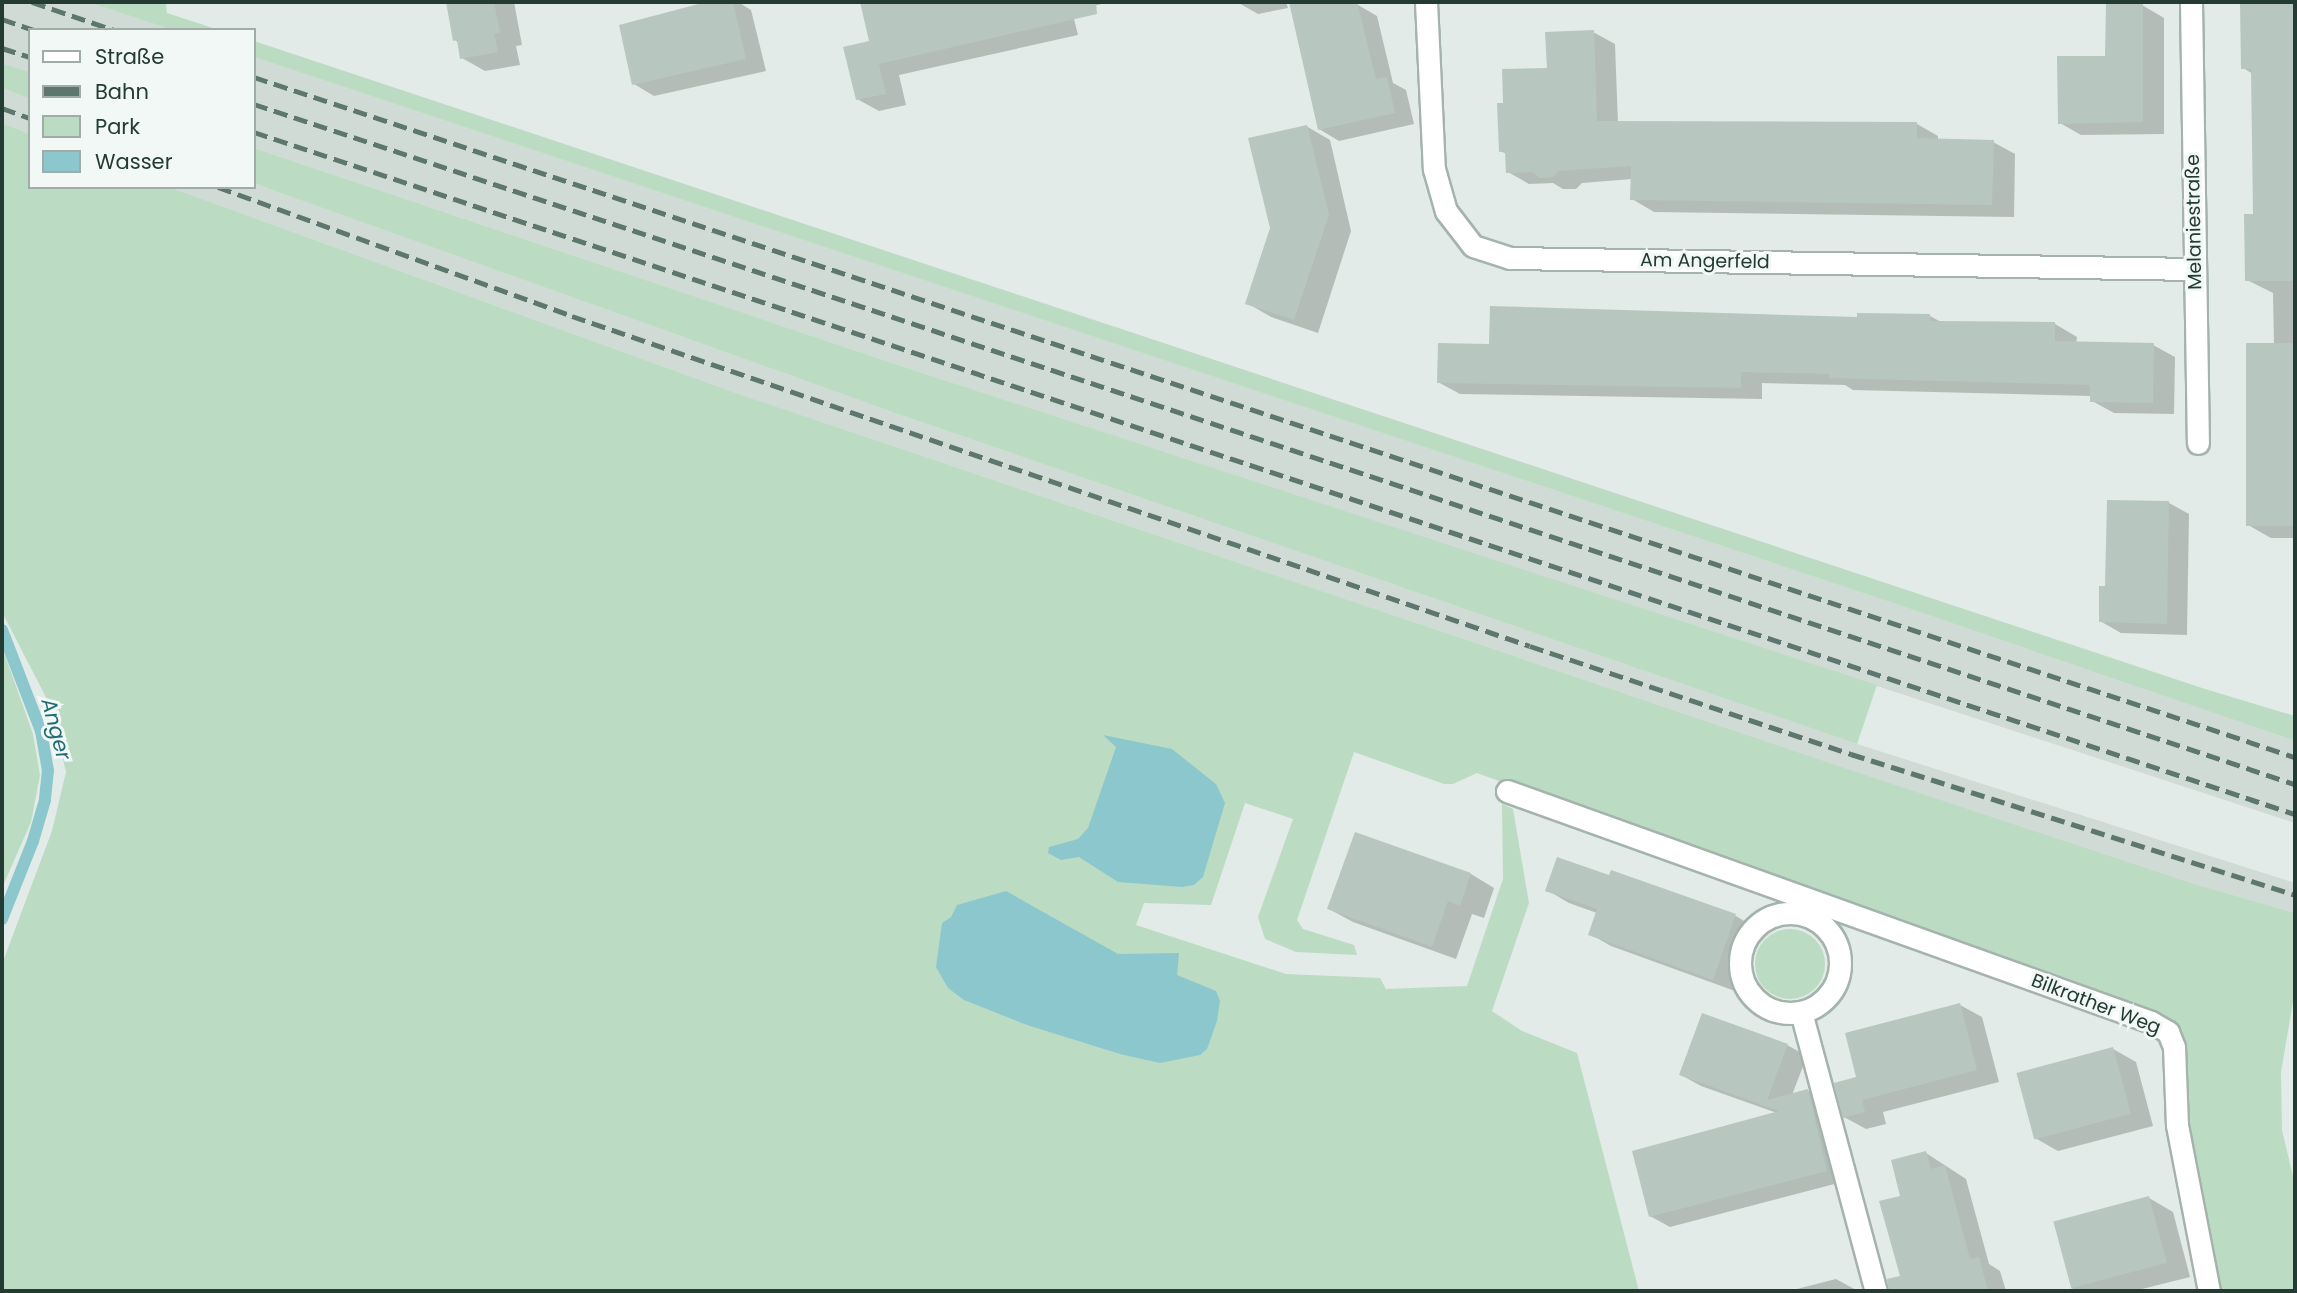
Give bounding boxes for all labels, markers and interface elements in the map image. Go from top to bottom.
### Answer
legend [28,28,256,189]
text: Straße [95,42,164,71]
text: Bahn [95,77,149,106]
text: Park [95,112,140,141]
text: Wasser [95,147,172,176]
street label: Melaniestraße [2181,154,2207,290]
street label: Am Angerfeld [1640,248,1770,274]
water label: Anger [36,695,76,763]
street label: Bilkrather Weg [2028,969,2164,1039]

